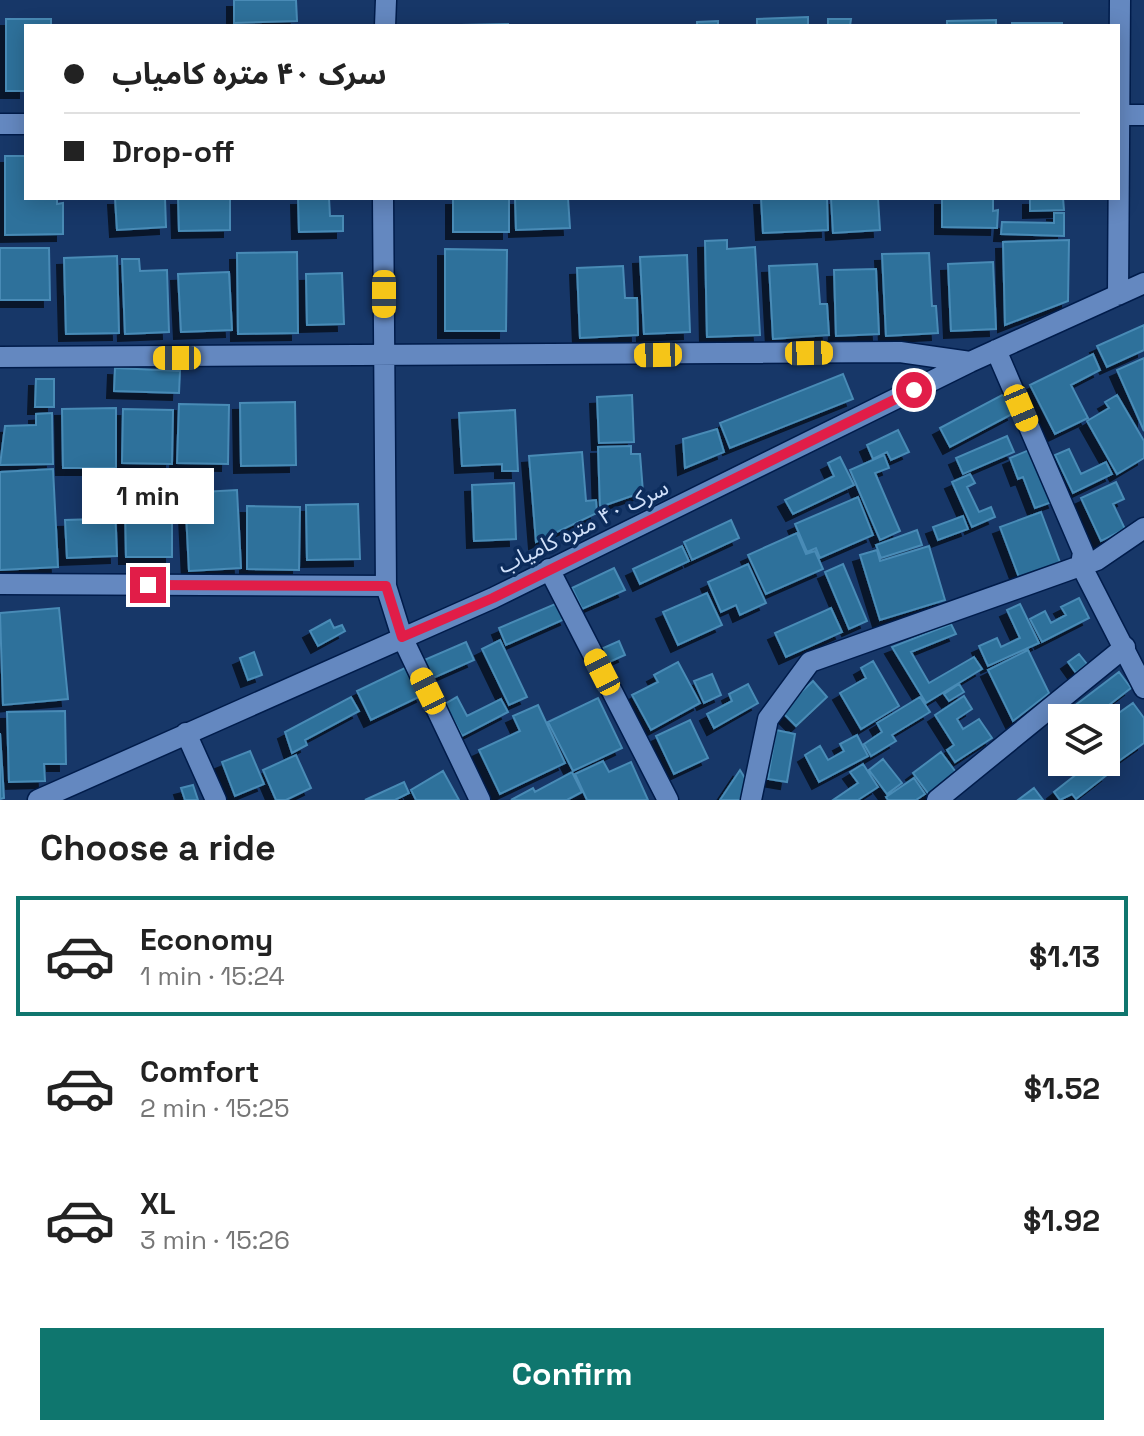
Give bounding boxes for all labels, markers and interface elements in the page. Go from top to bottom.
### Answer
text: سرک ۴۰ متره کامیاب [112,54,387,93]
text: Drop-off [112,132,235,171]
car [372,270,396,318]
car [785,341,833,365]
car [634,343,682,367]
car [153,346,201,370]
route start [896,372,932,408]
car [1001,381,1041,435]
callout: 1 min [82,469,214,525]
street label: سرک ۴۰ متره کامیاب [493,473,673,579]
text: 1 min [116,479,180,513]
route end [130,567,166,603]
car [580,645,624,699]
car [407,664,449,718]
map controls [1048,704,1120,776]
button: layers [1048,704,1120,776]
text: Choose a ride [40,825,276,871]
icon: car [44,920,116,992]
text: Economy [140,920,273,959]
text: $1.13 [1029,937,1100,976]
text: 1 min · 15:24 [140,959,285,993]
icon: car [44,1052,116,1124]
text: Comfort [140,1052,259,1091]
text: $1.52 [1024,1069,1100,1108]
text: 2 min · 15:25 [140,1091,290,1125]
icon: car [44,1184,116,1256]
text: XL [140,1184,176,1223]
text: $1.92 [1023,1201,1100,1240]
text: 3 min · 15:26 [140,1223,290,1257]
button: Confirm [40,1328,1104,1420]

